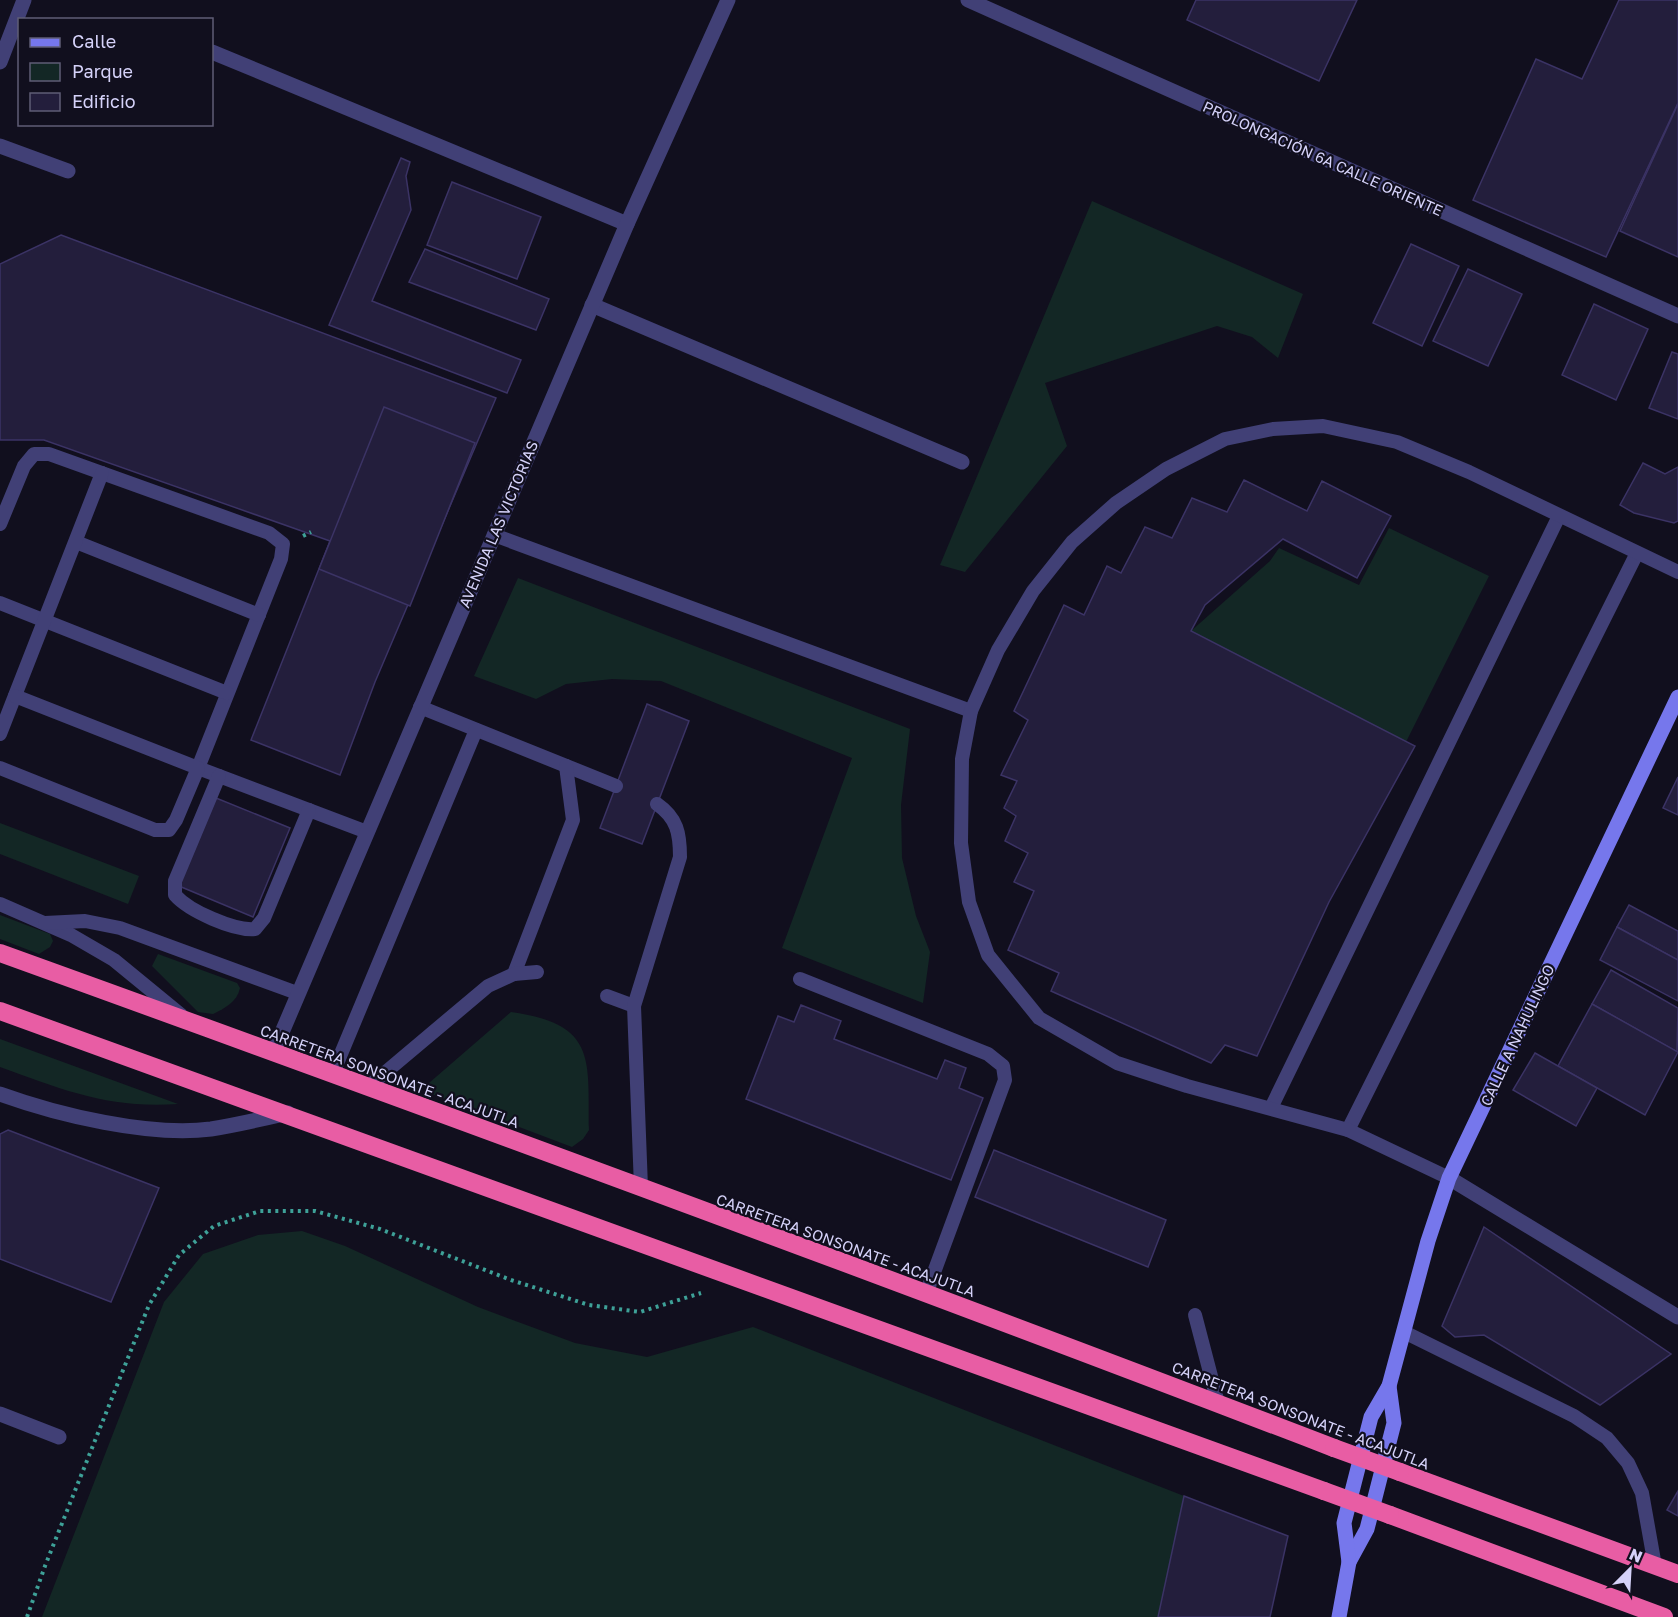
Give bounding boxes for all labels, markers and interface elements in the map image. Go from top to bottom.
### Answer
legend [18,18,213,126]
text: Calle [72,30,116,52]
text: Parque [72,60,133,82]
text: Edificio [72,90,136,112]
street label: PROLONGACIÓN 6A CALLE ORIENTE [1200,97,1446,219]
street label: AVENIDA LAS VICTORIAS [455,438,541,610]
street label: CALLE A NAHULINGO [1476,961,1558,1109]
street label: CARRETERA SONSONATE - ACAJUTLA [258,1021,522,1131]
street label: CARRETERA SONSONATE - ACAJUTLA [714,1190,978,1300]
street label: CARRETERA SONSONATE - ACAJUTLA [1170,1357,1432,1473]
north arrow [1600,1539,1660,1599]
text: N [1626,1544,1646,1567]

